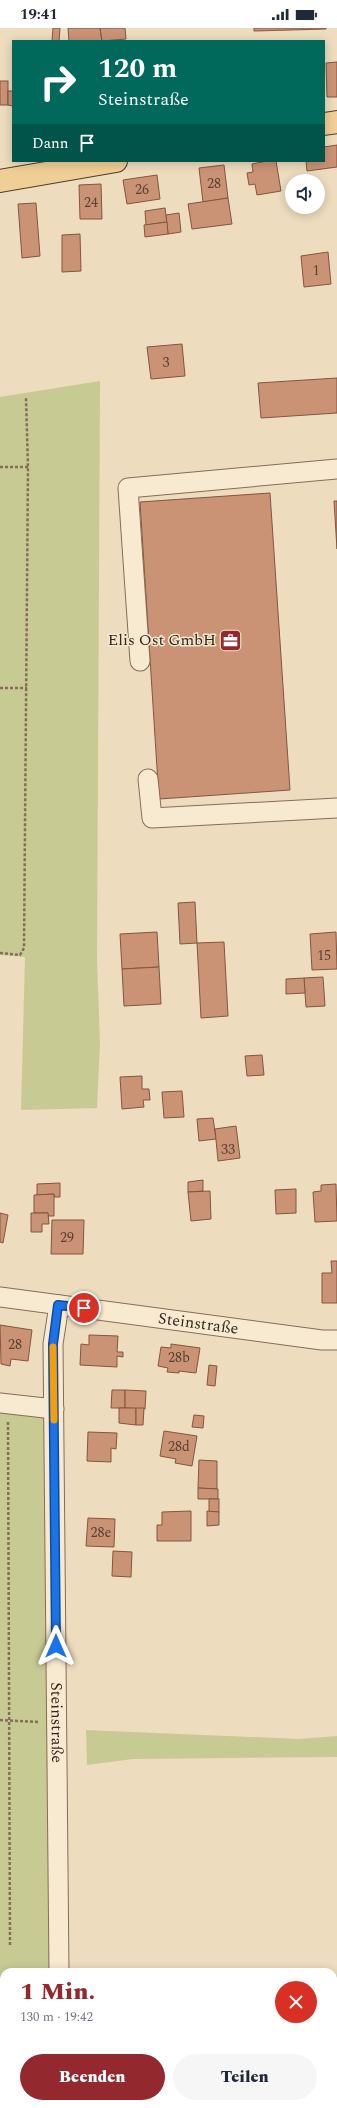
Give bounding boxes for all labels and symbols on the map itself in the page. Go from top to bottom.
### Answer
house number: 28 [207,173,221,194]
house number: 26 [135,179,149,200]
house number: 24 [84,192,98,213]
house number: 1 [313,260,320,281]
house number: 3 [163,352,170,373]
office icon: Elis Ost GmbH [218,627,244,653]
place label: Elis Ost GmbH [108,628,216,652]
house number: 15 [317,945,331,966]
house number: 33 [221,1139,235,1160]
house number: 29 [60,1227,74,1248]
pin [67,1291,101,1325]
street label: Steinstraße [157,1306,240,1341]
house number: 28 [8,1334,22,1355]
house number: 28b [168,1347,190,1368]
house number: 28d [168,1436,190,1457]
house number: 28e [91,1522,112,1543]
position arrow [35,1625,77,1667]
street label: Steinstraße [44,1682,69,1763]

